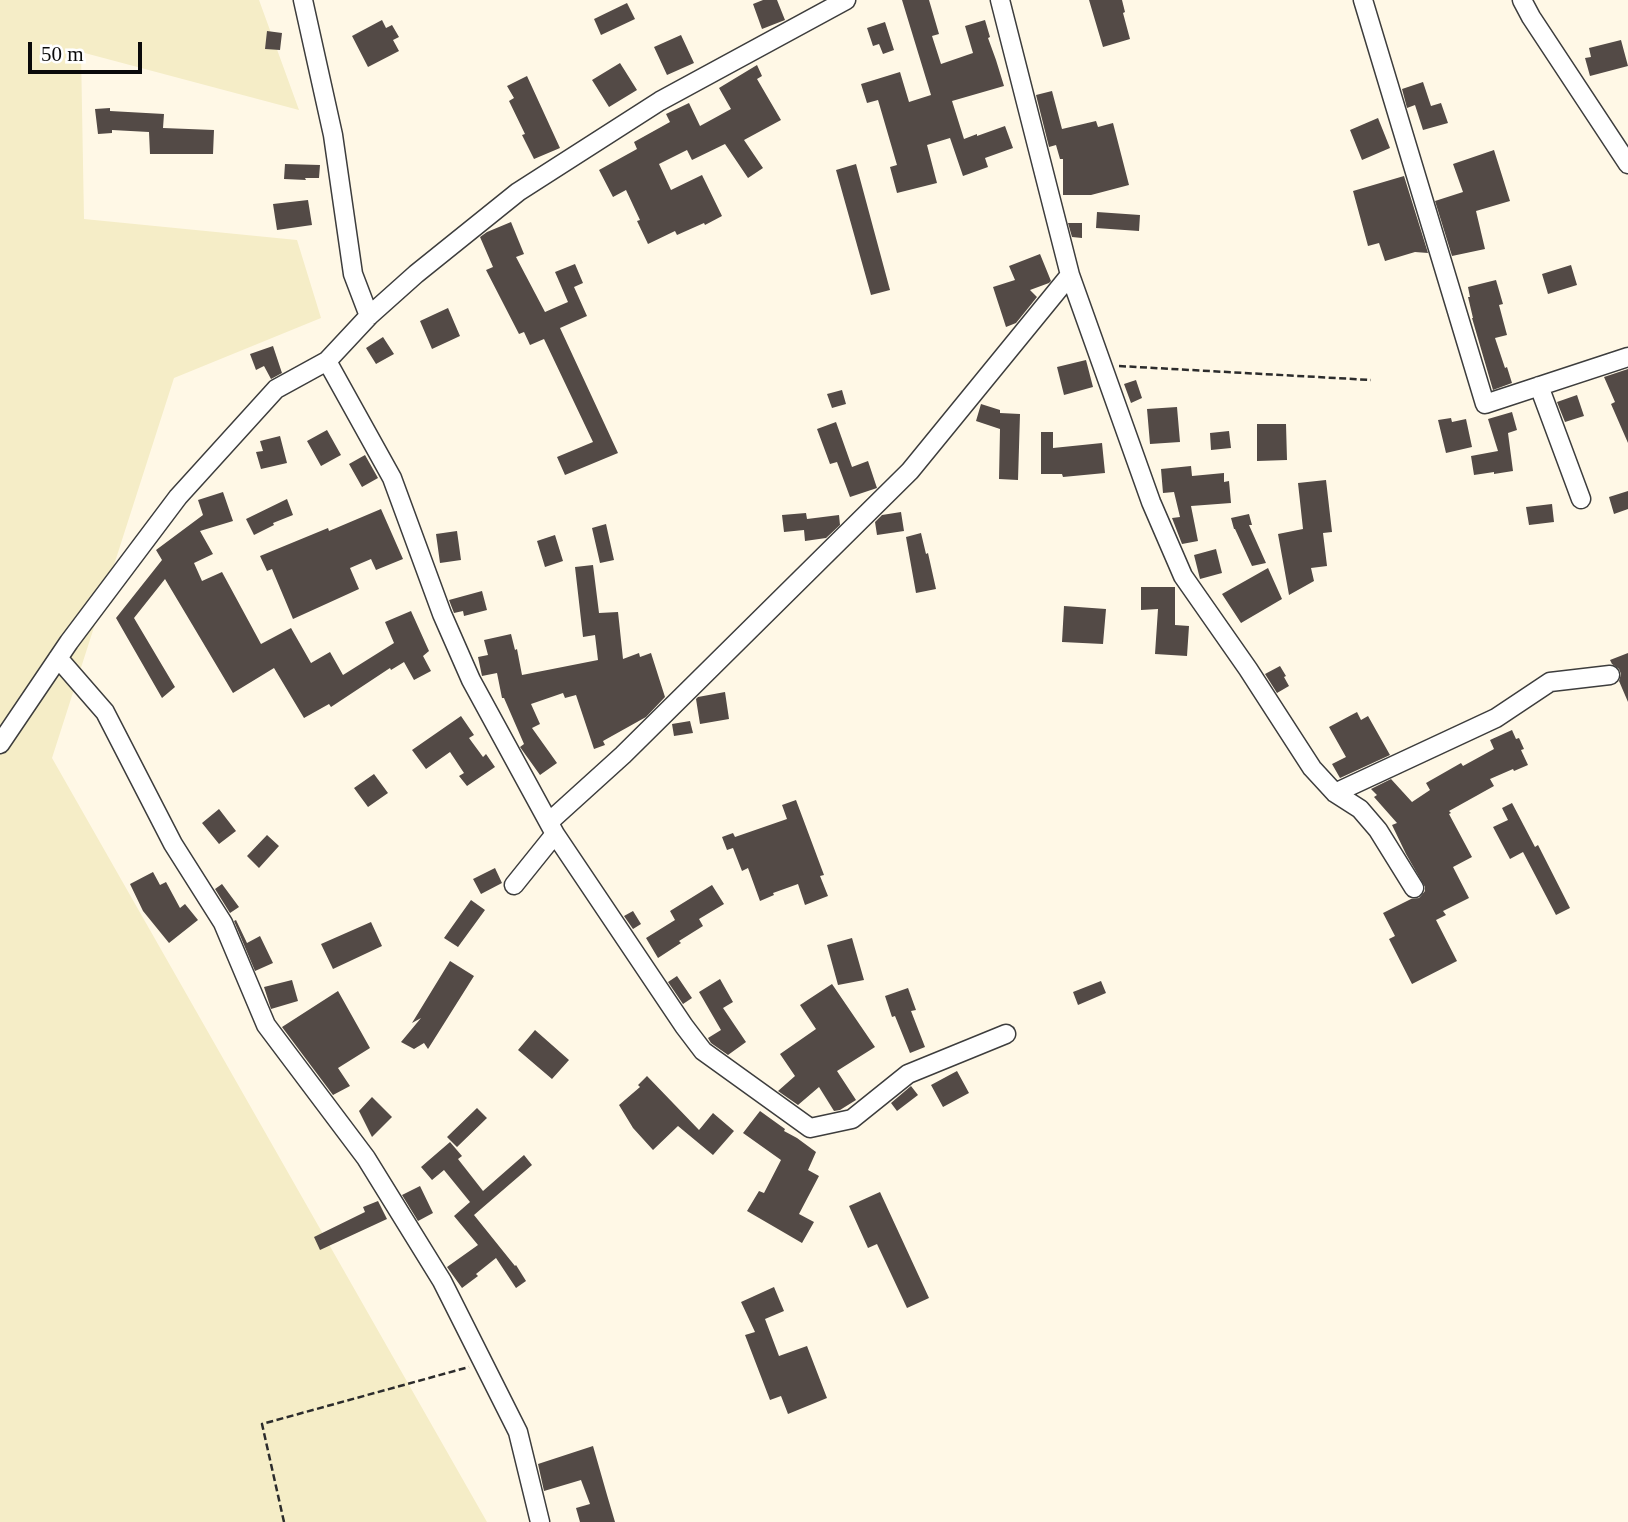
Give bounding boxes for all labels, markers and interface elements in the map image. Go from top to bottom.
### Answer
scale bar [32,28,145,72]
text: 50 m [41,42,84,66]

